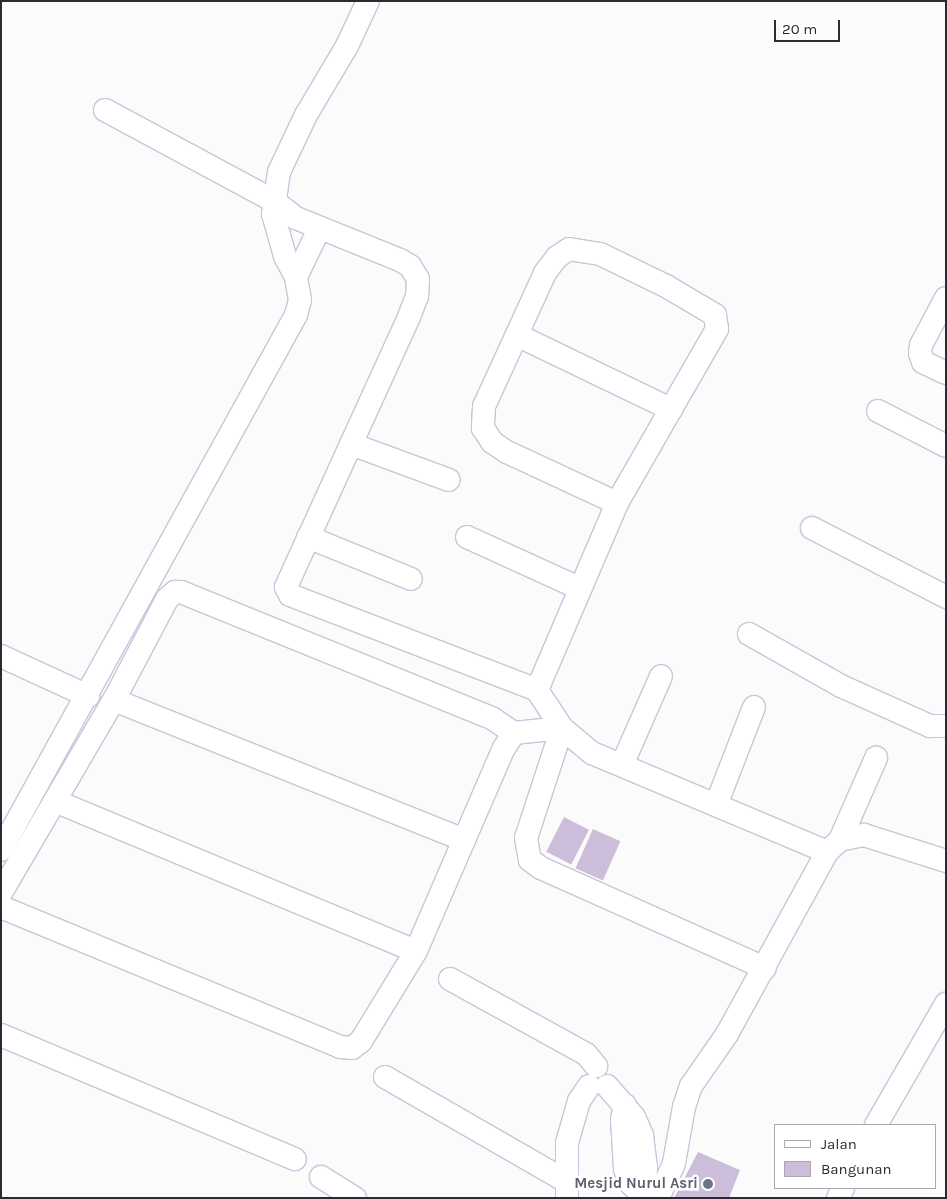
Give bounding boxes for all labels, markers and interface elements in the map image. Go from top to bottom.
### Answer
scale bar [777,10,843,42]
text: 20 m [782,20,817,38]
legend [774,1124,937,1189]
text: Jalan [821,1135,857,1153]
text: Bangunan [821,1160,892,1178]
place label: Mesjid Nurul Asri [574,1175,698,1193]
marker: Mesjid Nurul Asri [702,1178,714,1190]

